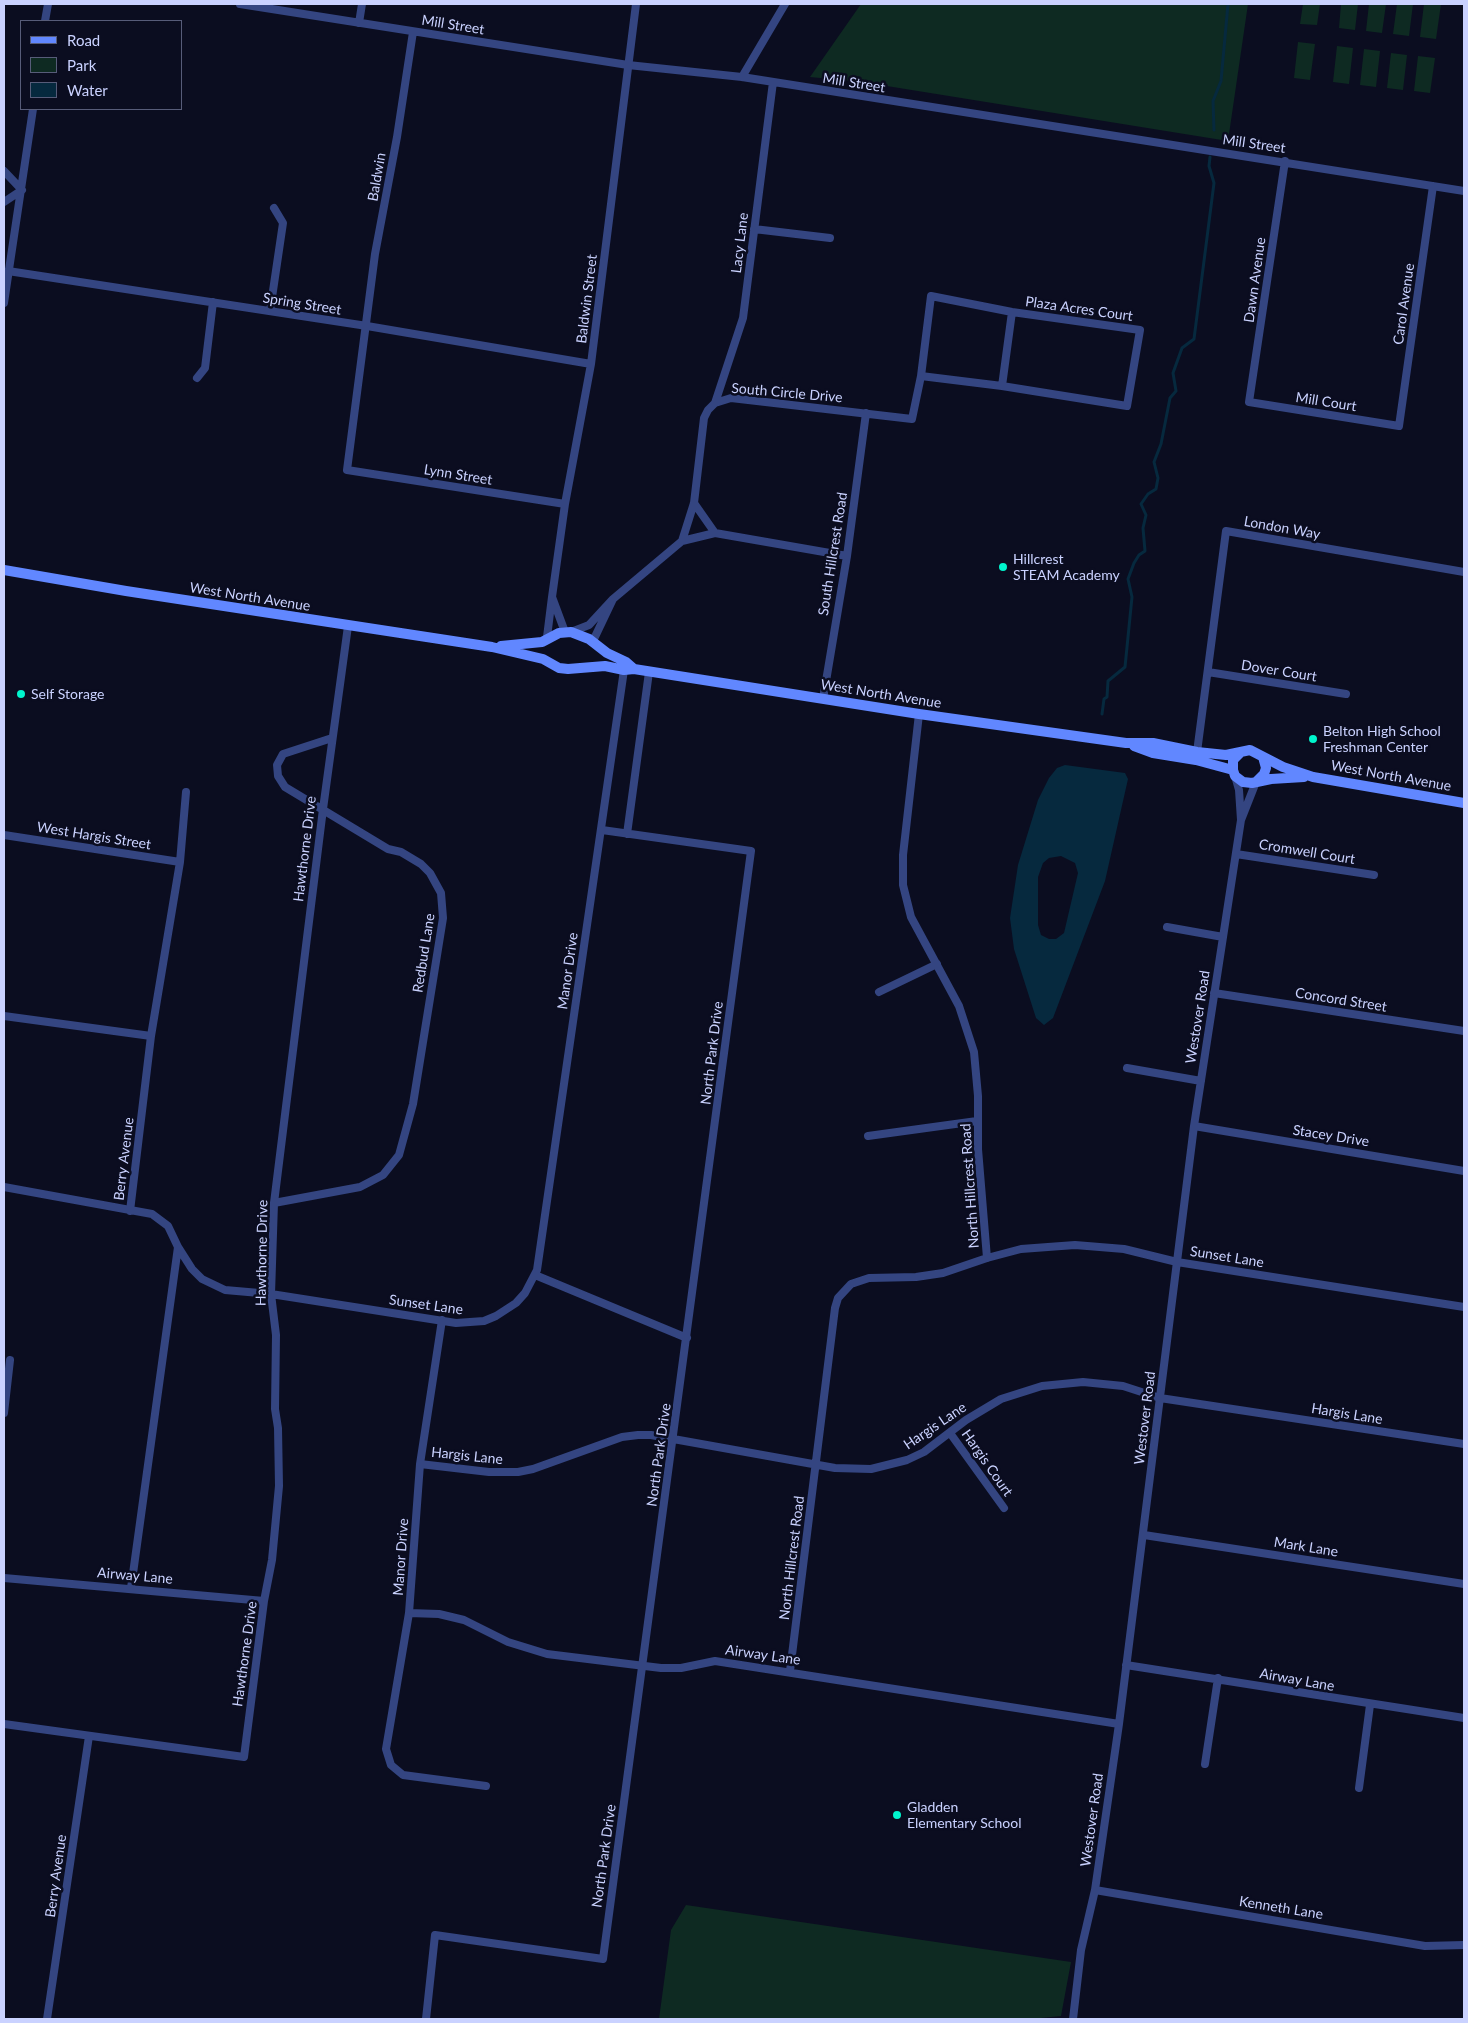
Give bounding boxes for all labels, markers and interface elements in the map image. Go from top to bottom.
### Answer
street label: Mill Street [420,12,486,38]
legend [20,20,182,110]
text: Road [67,31,100,49]
text: Park [67,56,96,74]
street label: Mill Street [821,70,887,96]
text: Water [67,81,108,99]
street label: Mill Street [1221,131,1287,157]
street label: Baldwin [364,151,390,203]
street label: Lacy Lane [728,212,752,274]
street label: Dawn Avenue [1241,236,1269,324]
street label: Baldwin Street [573,253,601,345]
street label: Carol Avenue [1390,262,1418,346]
street label: Spring Street [262,290,342,318]
street label: Plaza Acres Court [1024,293,1134,325]
street label: South Circle Drive [731,380,843,406]
street label: Mill Court [1294,389,1358,415]
street label: Lynn Street [423,461,493,489]
street label: South Hillcrest Road [815,491,851,617]
street label: London Way [1242,513,1322,543]
place label: Hillcrest STEAM Academy [1013,551,1120,584]
marker: Hillcrest STEAM Academy [997,561,1009,573]
street label: West North Avenue [188,579,312,615]
street label: Dover Court [1240,657,1318,685]
street label: West North Avenue [819,676,943,712]
place label: Self Storage [31,686,104,702]
marker: Self Storage [15,688,27,700]
place label: Belton High School Freshman Center [1323,723,1441,756]
marker: Belton High School Freshman Center [1307,733,1319,745]
street label: West North Avenue [1329,757,1453,795]
street label: Hawthorne Drive [290,795,320,903]
street label: West Hargis Street [36,819,152,853]
street label: Cromwell Court [1258,836,1356,868]
street label: Redbud Lane [409,912,439,994]
street label: Manor Drive [554,931,582,1011]
street label: Westover Road [1182,969,1214,1065]
street label: Concord Street [1294,984,1388,1016]
street label: North Park Drive [697,1000,727,1106]
street label: Berry Avenue [111,1116,137,1202]
street label: Stacey Drive [1292,1122,1370,1150]
street label: North Hillcrest Road [957,1123,983,1249]
street label: Hawthorne Drive [253,1200,271,1306]
street label: Sunset Lane [1189,1243,1265,1271]
street label: Sunset Lane [388,1292,464,1318]
street label: Westover Road [1131,1370,1159,1466]
street label: Hargis Lane [900,1399,970,1453]
street label: Hargis Lane [1310,1400,1384,1428]
street label: North Park Drive [643,1402,675,1508]
street label: Hargis Court [958,1426,1016,1500]
street label: Hargis Lane [430,1444,504,1468]
street label: North Hillcrest Road [776,1495,808,1621]
street label: Manor Drive [390,1518,412,1596]
street label: Mark Lane [1273,1534,1339,1560]
street label: Airway Lane [97,1564,173,1588]
street label: Hawthorne Drive [229,1600,261,1708]
street label: Airway Lane [724,1641,802,1669]
street label: Airway Lane [1258,1665,1336,1695]
street label: Westover Road [1077,1772,1107,1868]
place label: Gladden Elementary School [907,1799,1021,1831]
street label: North Park Drive [588,1803,620,1909]
marker: Gladden Elementary School [891,1809,903,1821]
street label: Berry Avenue [42,1833,70,1919]
street label: Kenneth Lane [1238,1893,1324,1923]

